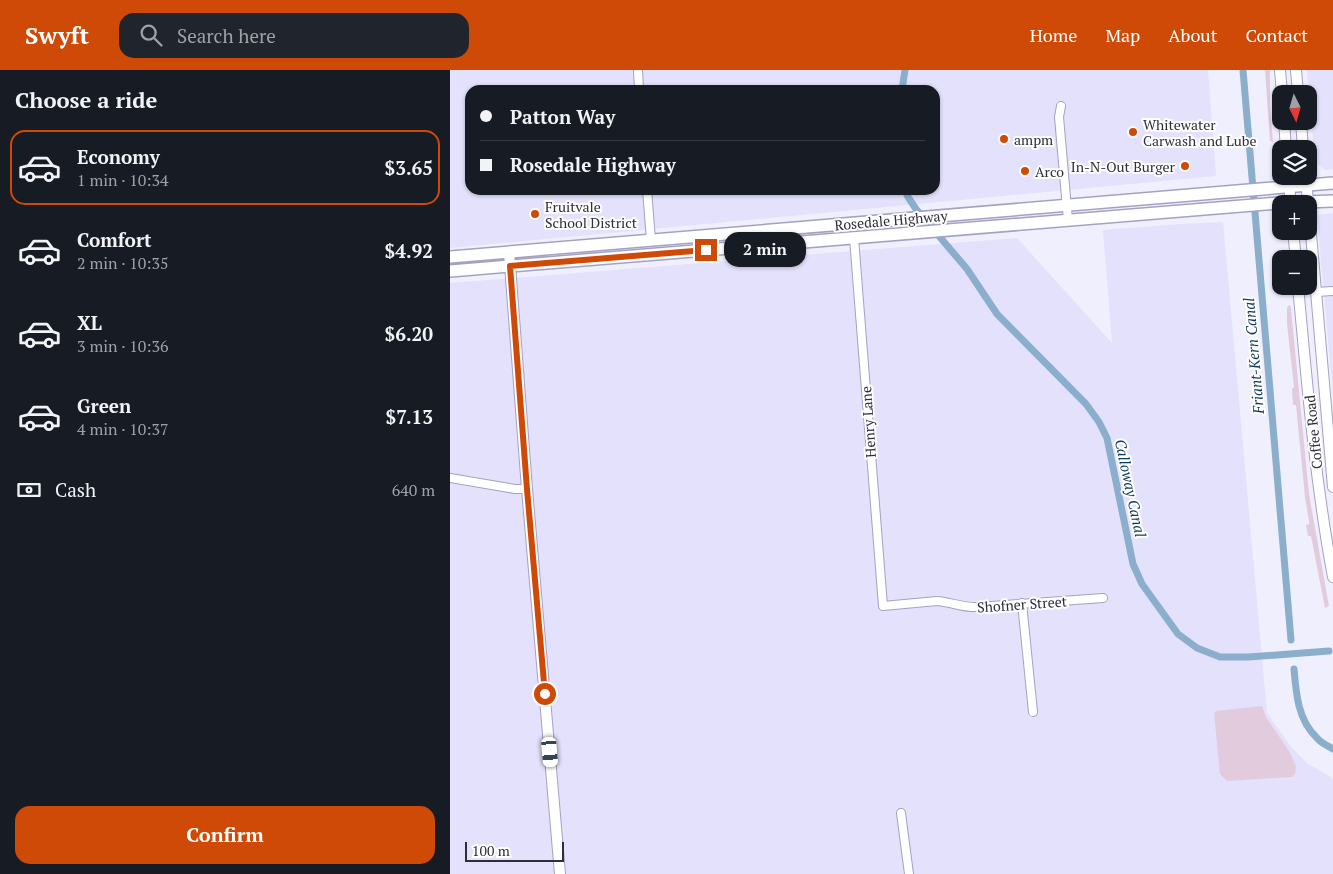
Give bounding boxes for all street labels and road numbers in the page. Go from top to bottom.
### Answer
street label: Rosedale Highway [834,206,949,234]
street label: Henry Lane [856,386,880,458]
street label: Coffee Road [1300,394,1326,470]
street label: Shofner Street [977,591,1068,617]

